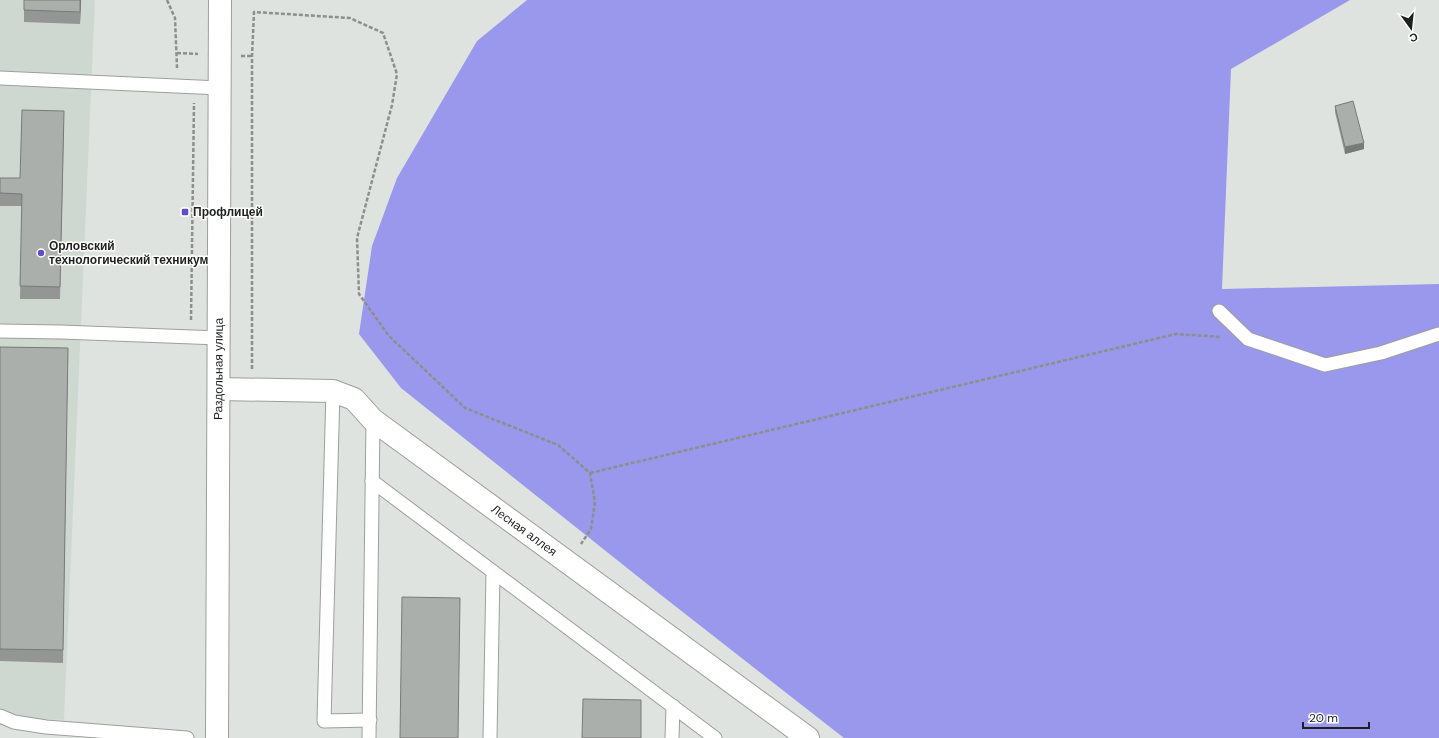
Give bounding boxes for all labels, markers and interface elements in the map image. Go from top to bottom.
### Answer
north arrow [1391,8,1431,48]
text: С [1408,30,1419,45]
place label: Профлицей [193,204,263,220]
marker: Профлицей [180,207,190,217]
place label: Орловский технологический техникум [49,238,208,268]
marker: Орловский технологический техникум [36,248,46,258]
street label: Раздольная улица [210,318,227,420]
street label: Лесная аллея [488,501,560,560]
scale bar [1303,704,1369,730]
text: 20 m [1309,710,1338,726]

